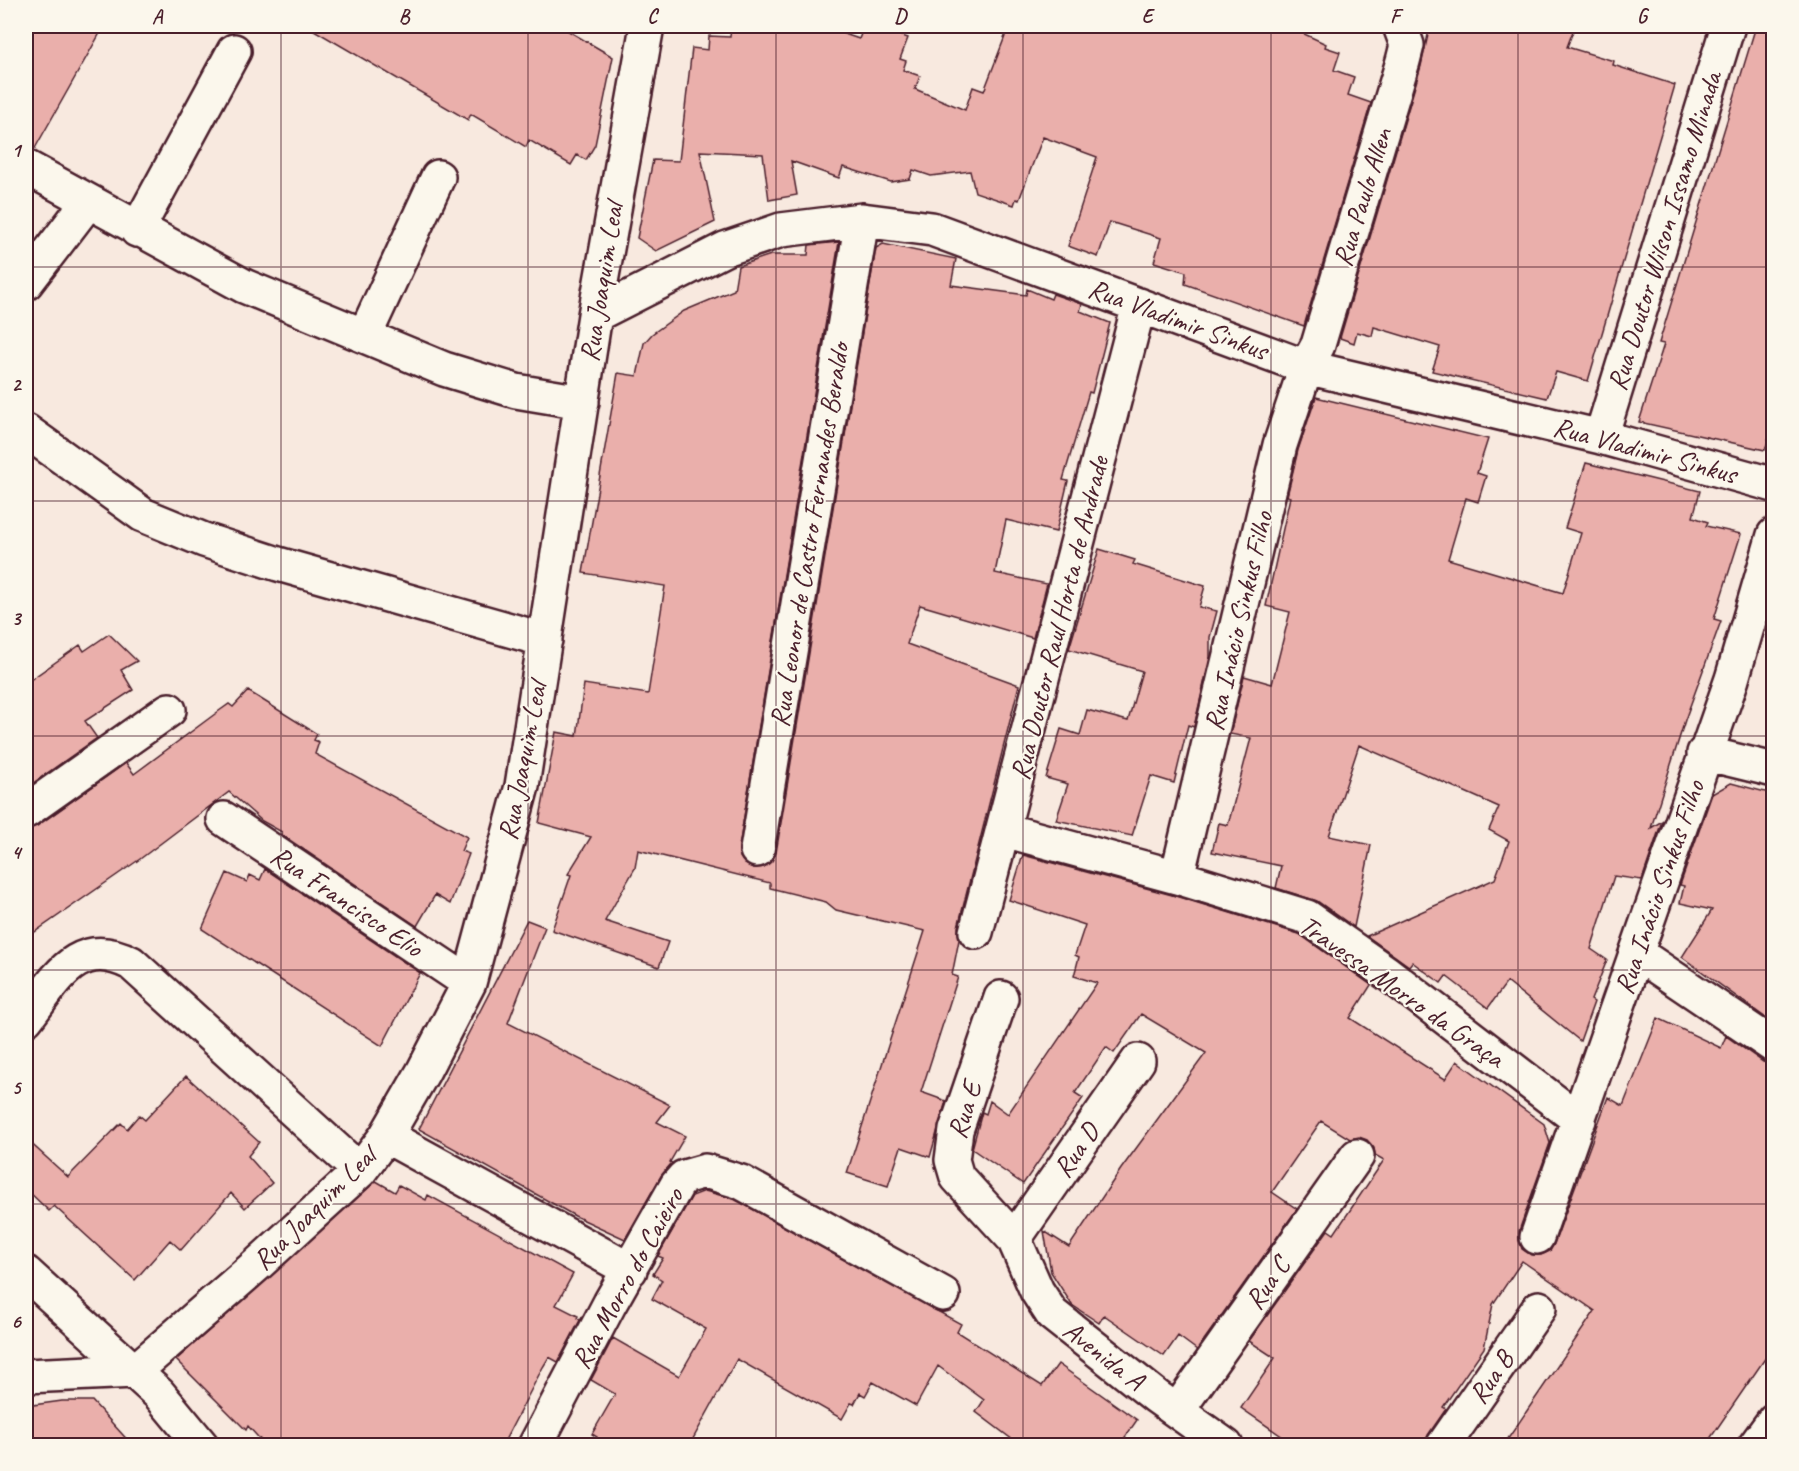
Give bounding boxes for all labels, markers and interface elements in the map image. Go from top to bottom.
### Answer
text: A [152,4,164,29]
text: B [399,4,411,29]
text: C [647,4,659,29]
text: D [894,4,908,29]
text: E [1142,4,1156,29]
text: F [1390,4,1404,29]
text: G [1637,4,1650,29]
street label: Rua Doutor Wilson Issamo Minada [1599,65,1730,395]
street label: Rua Paulo Allen [1324,122,1400,271]
text: 1 [12,138,23,163]
street label: Rua Joaquim Leal [571,195,632,364]
street label: Rua Vladimir Sinkus [1084,270,1275,368]
street label: Rua Leonor de Castro Fernandes Beraldo [761,338,857,729]
text: 2 [12,372,23,397]
street label: Rua Vladimir Sinkus [1550,409,1743,492]
street label: Rua Doutor Raul Horta de Andrade [1002,451,1117,783]
street label: Rua Inácio Sinkus Filho [1196,506,1281,734]
text: 3 [12,606,23,631]
street label: Rua Joaquim Leal [490,674,555,843]
street label: Rua Inácio Sinkus Filho [1606,774,1713,998]
street label: Rua Francisco Elio [264,837,431,966]
text: 4 [12,840,24,865]
street label: Travessa Morro da Graça [1293,907,1513,1076]
street label: Rua E [939,1074,990,1143]
text: 5 [12,1075,23,1100]
street label: Rua D [1045,1114,1108,1184]
street label: Rua Joaquim Leal [245,1135,387,1277]
street label: Rua Morro do Caieiro [563,1180,692,1375]
street label: Rua C [1237,1247,1299,1316]
text: 6 [11,1309,22,1334]
street label: Avenida A [1056,1312,1153,1399]
street label: Rua B [1460,1341,1523,1410]

